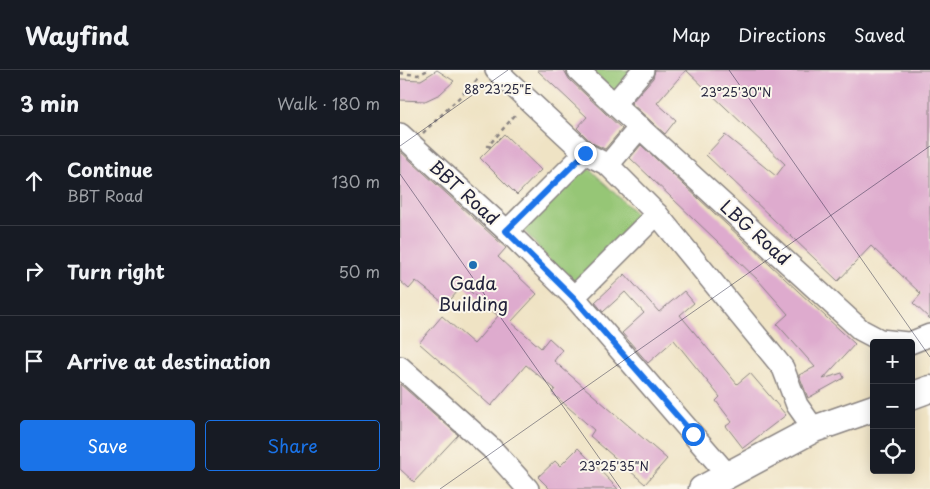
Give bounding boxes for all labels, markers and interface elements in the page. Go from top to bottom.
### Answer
text: Wayfind [25,17,129,53]
text: Map [672,21,710,48]
text: Directions [738,21,826,48]
text: Saved [854,21,905,48]
text: 88°23'25"E [464,80,532,98]
text: 23°25'30"N [701,83,771,101]
text: 3 min [20,87,79,119]
text: Walk · 180 m [277,91,380,115]
route end [574,142,597,165]
street label: BBT Road [424,153,506,231]
text: Continue [67,155,153,183]
icon: ahead [20,167,48,195]
text: 130 m [332,169,380,193]
text: BBT Road [67,183,143,207]
street label: LBG Road [715,193,797,271]
icon: right [20,257,48,285]
text: Turn right [67,257,165,285]
text: 50 m [339,259,380,283]
marker: Gada Building [467,259,479,271]
place label: Gada Building [438,269,508,317]
map controls [870,339,915,474]
button: + [870,339,915,384]
icon: arrive [20,347,48,375]
text: Arrive at destination [67,347,271,375]
button: − [870,384,915,429]
button: Save [20,420,195,471]
button: Share [205,420,380,471]
route start [682,423,705,446]
button: locate [870,429,915,474]
text: 23°25'35"N [579,457,649,475]

